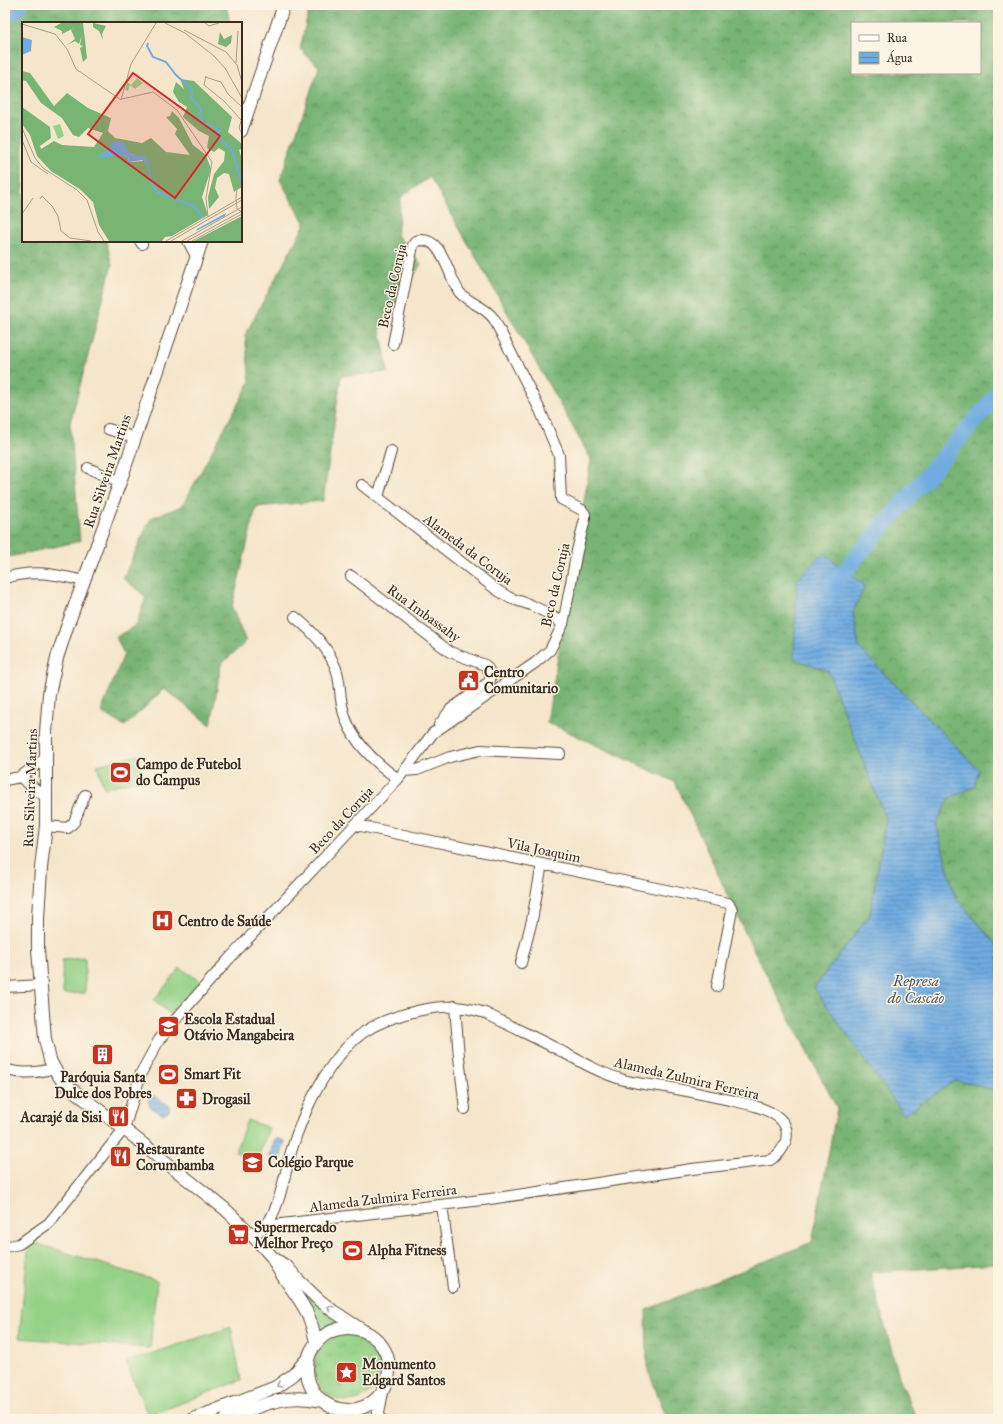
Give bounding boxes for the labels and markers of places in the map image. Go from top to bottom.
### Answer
place label: Centro Comunitario [484,664,558,697]
public building icon: Centro Comunitario [455,667,481,693]
place label: Campo de Futebol do Campus [136,756,242,790]
sports icon: Campo de Futebol do Campus [107,759,133,785]
hospital icon: Centro de Saúde [150,908,176,934]
place label: Centro de Saúde [178,913,272,930]
place label: Escola Estadual Otávio Mangabeira [184,1011,295,1045]
school or university icon: Escola Estadual Otávio Mangabeira [156,1014,182,1040]
building icon: Paróquia Santa Dulce dos Pobres [90,1042,116,1068]
sports icon: Smart Fit [156,1061,182,1087]
place label: Smart Fit [184,1066,241,1083]
place label: Paróquia Santa Dulce dos Pobres [55,1069,152,1102]
pharmacy icon: Drogasil [173,1086,199,1112]
place label: Drogasil [202,1091,252,1109]
restaurant icon: Acarajé da Sisi [105,1104,131,1130]
place label: Acarajé da Sisi [20,1109,102,1127]
place label: Restaurante Corumbamba [136,1141,215,1174]
restaurant icon: Restaurante Corumbamba [108,1144,134,1170]
school or university icon: Colégio Parque [240,1149,266,1175]
place label: Colégio Parque [268,1154,354,1172]
place label: Supermercado Melhor Preço [254,1219,336,1253]
supermarket icon: Supermercado Melhor Preço [225,1222,251,1248]
sports icon: Alpha Fitness [340,1237,366,1263]
place label: Alpha Fitness [367,1242,446,1260]
place label: Monumento Edgard Santos [362,1356,445,1390]
place icon: Monumento Edgard Santos [333,1359,359,1385]

